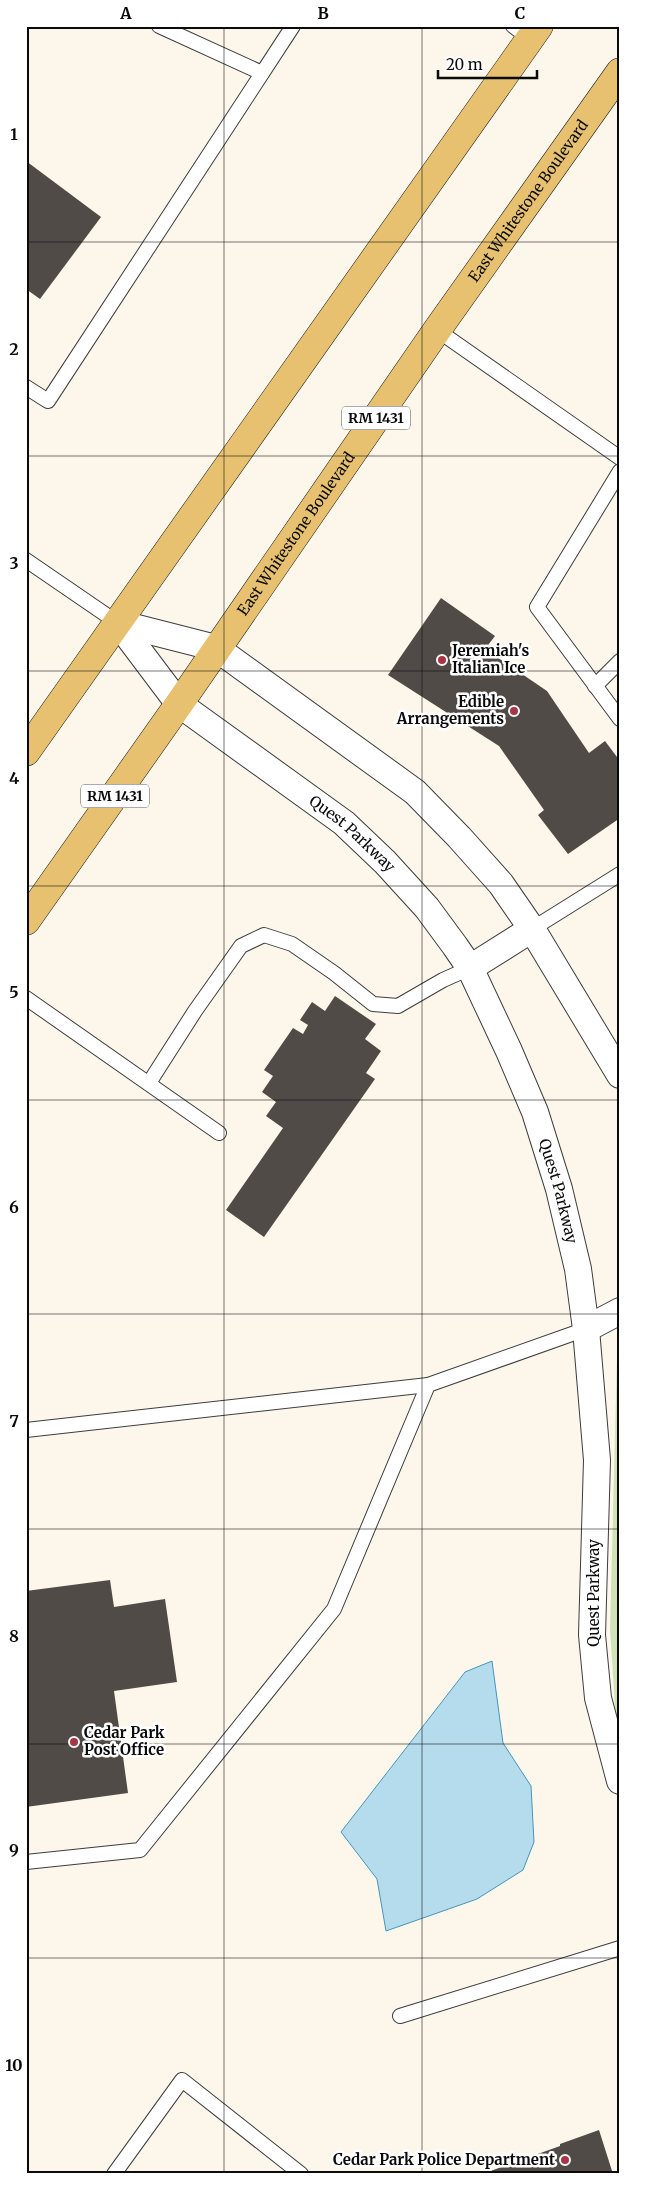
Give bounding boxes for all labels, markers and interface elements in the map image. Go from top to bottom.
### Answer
text: A [119,3,132,23]
text: B [317,3,329,23]
text: C [515,3,525,23]
scale bar [438,48,537,80]
text: 20 m [446,55,483,74]
street label: East Whitestone Boulevard [464,116,592,285]
text: 1 [10,124,18,144]
text: 2 [9,339,19,359]
road number: RM 1431 [342,406,410,429]
street label: East Whitestone Boulevard [233,448,359,619]
text: 3 [9,553,19,573]
place label: Jeremiah's Italian Ice [451,641,529,677]
marker: Jeremiah's Italian Ice [436,654,448,666]
place label: Edible Arrangements [396,692,504,728]
marker: Edible Arrangements [508,705,520,717]
text: 4 [9,768,19,788]
road number: RM 1431 [81,784,149,808]
street label: Quest Parkway [306,791,400,876]
text: 5 [9,982,19,1002]
street label: Quest Parkway [535,1136,582,1245]
text: 6 [9,1197,19,1217]
text: 7 [9,1411,19,1431]
street label: Quest Parkway [584,1539,603,1647]
text: 8 [9,1626,19,1646]
place label: Cedar Park Post Office [84,1723,165,1759]
marker: Cedar Park Post Office [68,1736,80,1748]
text: 9 [9,1840,19,1860]
text: 10 [5,2055,23,2075]
place label: Cedar Park Police Department [333,2150,555,2169]
marker: Cedar Park Police Department [559,2154,571,2166]

